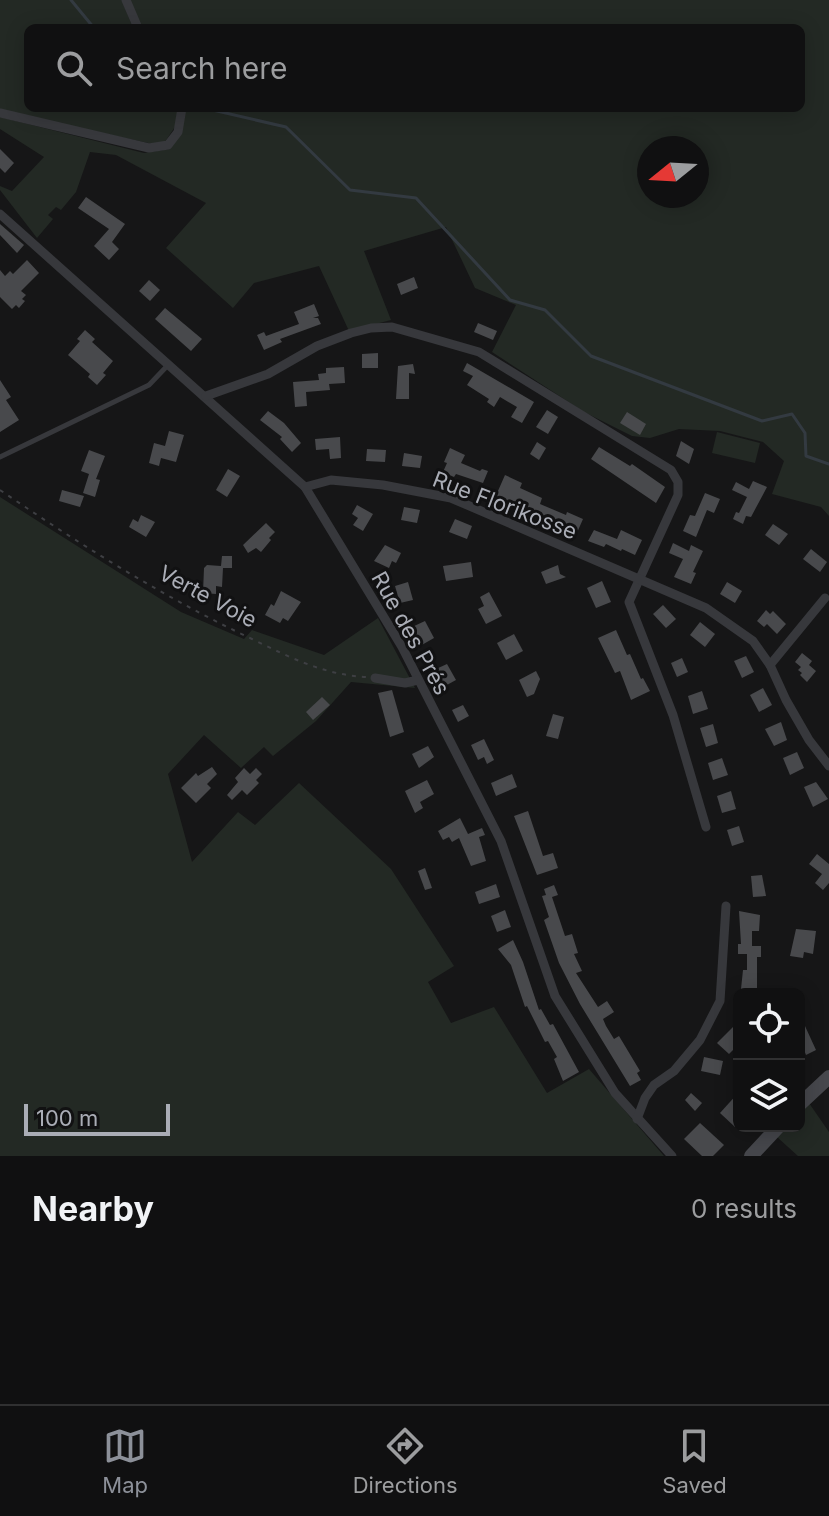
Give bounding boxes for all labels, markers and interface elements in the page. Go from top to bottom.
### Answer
search box [24,24,805,112]
icon: search [52,46,96,90]
text: Search here [116,50,288,86]
north arrow [637,136,709,208]
street label: Rue Florikosse [429,466,581,544]
street label: Verte Voie [155,559,261,633]
street label: Rue des Prés [366,567,456,699]
map controls [733,988,805,1132]
button: locate [733,988,805,1060]
button: layers [733,1060,805,1132]
scale bar [24,1100,170,1136]
text: 100 m [36,1105,98,1131]
text: Nearby [32,1188,154,1229]
text: 0 results [691,1193,797,1224]
tab: Map [102,1424,148,1498]
tab: Directions [353,1424,458,1498]
tab: Saved [662,1424,727,1498]

